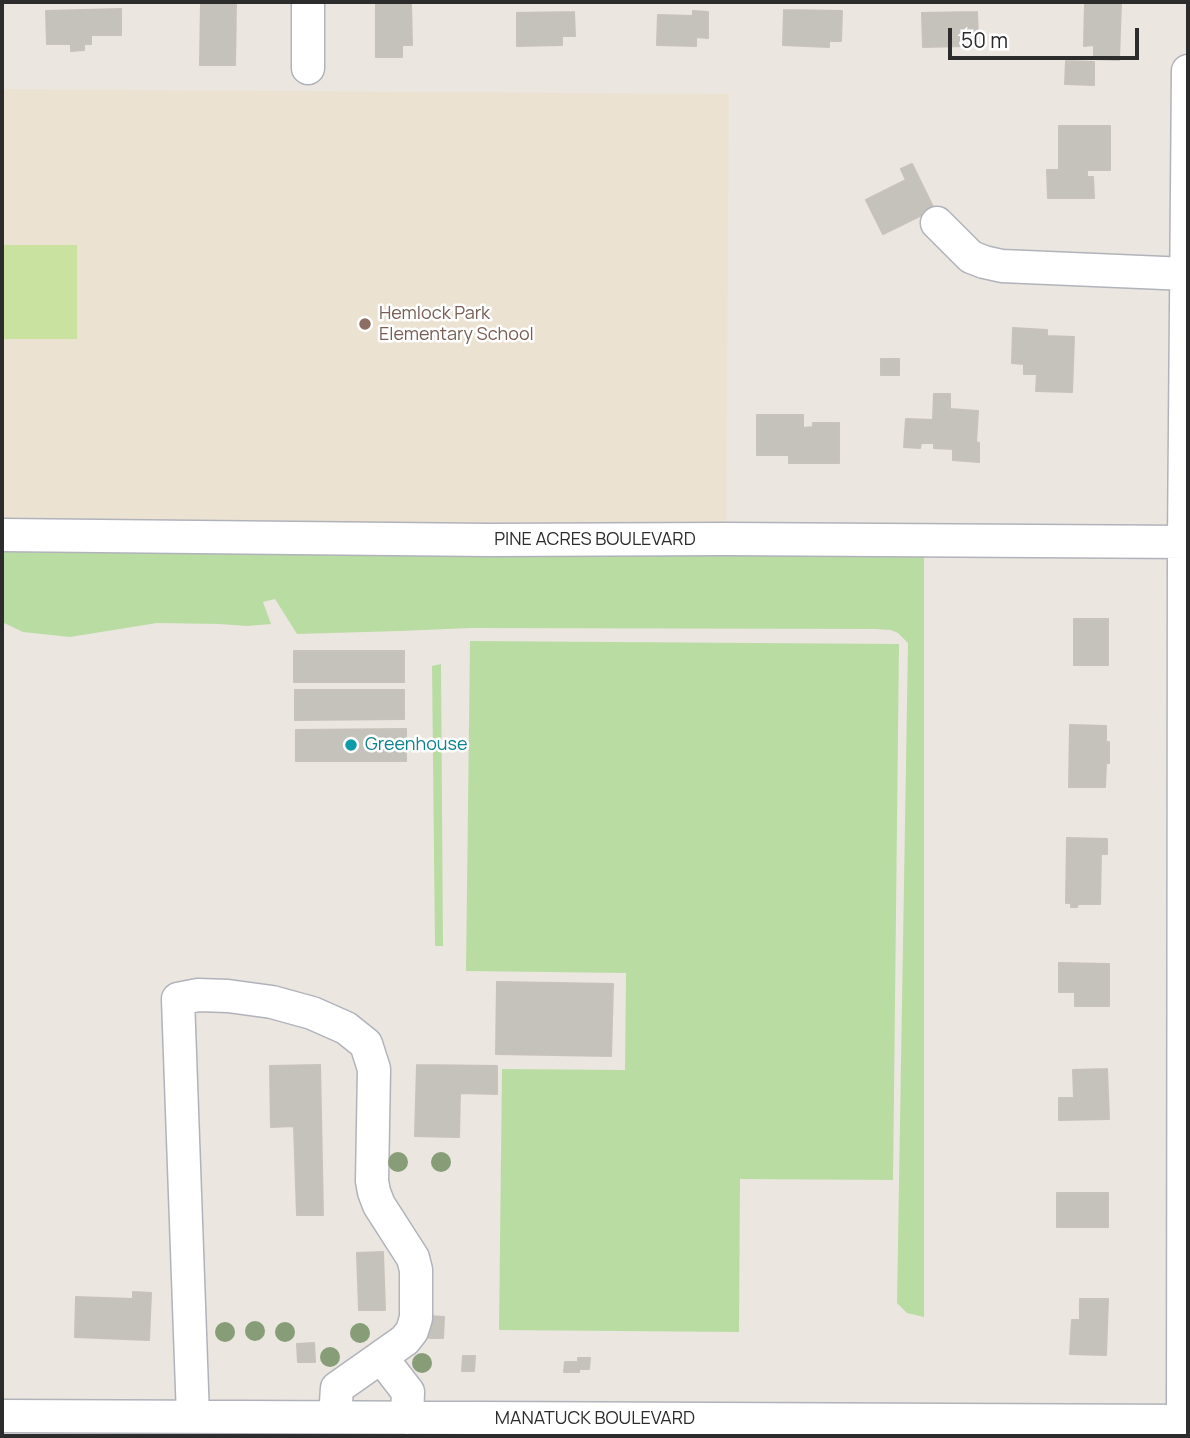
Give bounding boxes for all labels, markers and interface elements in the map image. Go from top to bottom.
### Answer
scale bar [952,14,1143,58]
text: 50 m [961,26,1008,54]
place label: Hemlock Park Elementary School [379,303,534,346]
marker: Hemlock Park Elementary School [357,316,373,332]
street label: PINE ACRES BOULEVARD [494,529,696,551]
place label: Greenhouse [365,734,467,756]
marker: Greenhouse [343,737,359,753]
street label: MANATUCK BOULEVARD [495,1408,695,1430]

